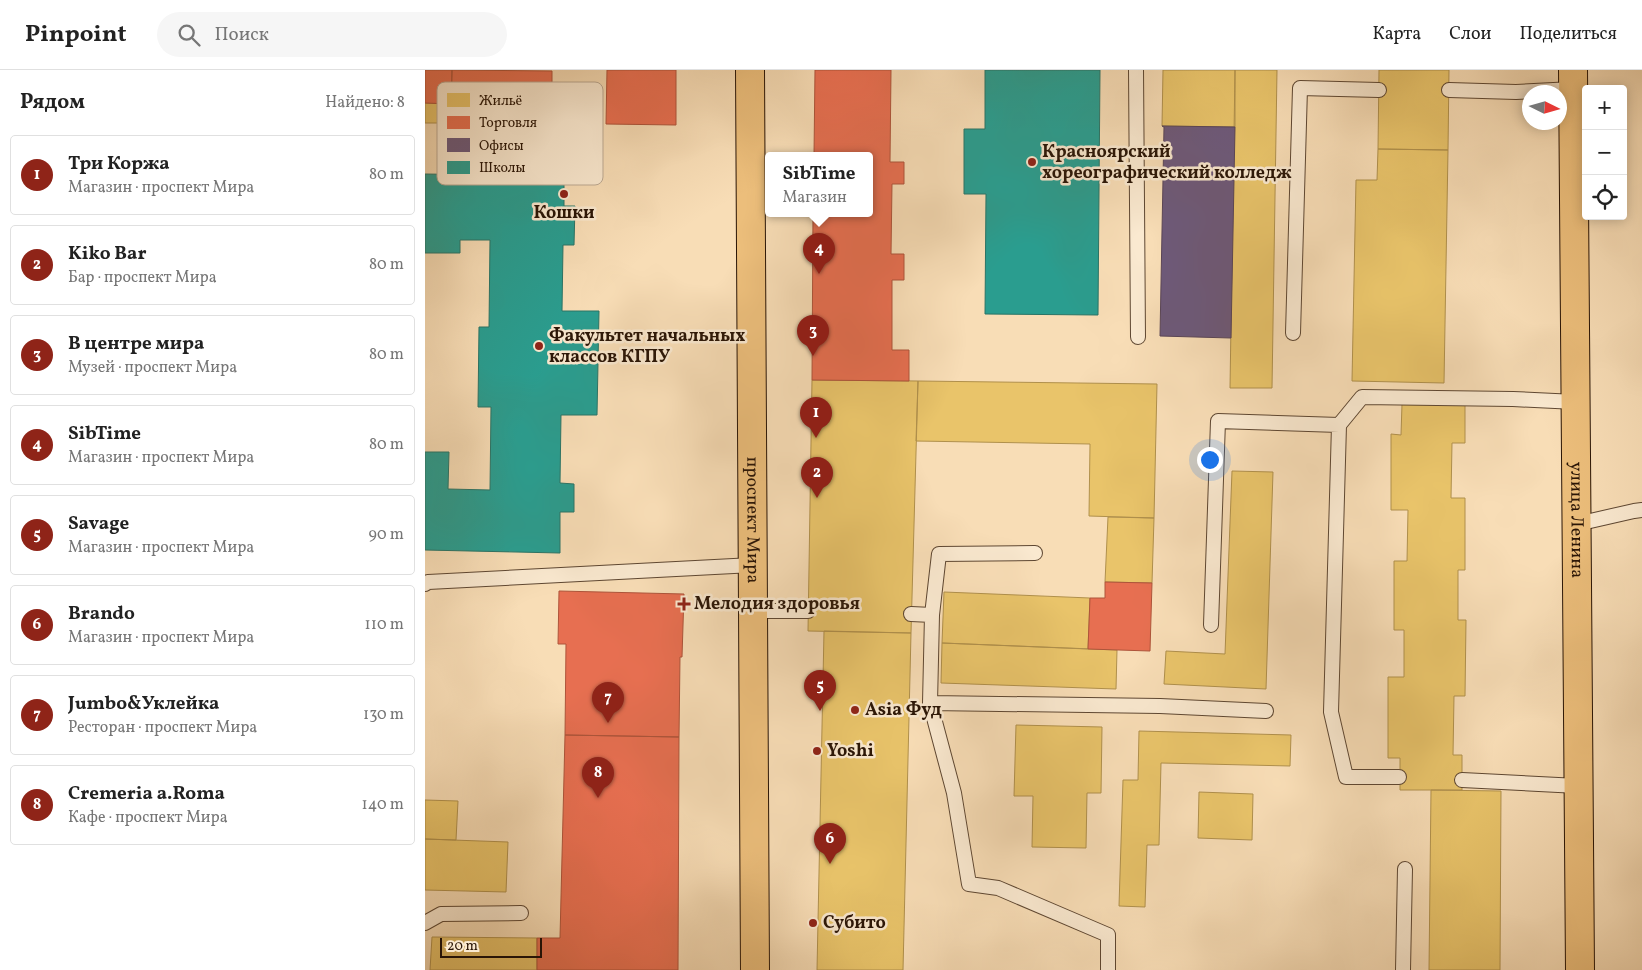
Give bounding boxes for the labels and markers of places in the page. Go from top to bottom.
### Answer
place label: Красноярский хореографический колледж [1042,140,1292,186]
marker: Красноярский хореографический колледж [1026,156,1038,168]
marker: Кошки [558,188,570,200]
place label: Кошки [533,201,595,226]
pin: 4 [803,233,835,274]
pin: 3 [797,315,829,356]
place label: Факультет начальных классов КГПУ [549,324,745,370]
marker: Факультет начальных классов КГПУ [533,340,545,352]
pin: 1 [800,397,832,438]
pin: 2 [801,457,833,498]
place label: Мелодия здоровья [694,592,860,617]
marker: Мелодия здоровья [678,598,690,610]
pin: 5 [804,670,836,711]
pin: 7 [592,682,624,723]
place label: Asia Фуд [865,698,942,723]
marker: Asia Фуд [849,704,861,716]
place label: Yoshi [827,739,874,764]
marker: Yoshi [811,745,823,757]
pin: 8 [582,757,614,798]
pin: 6 [814,823,846,864]
place label: Субито [823,911,886,936]
marker: Субито [807,917,819,929]

